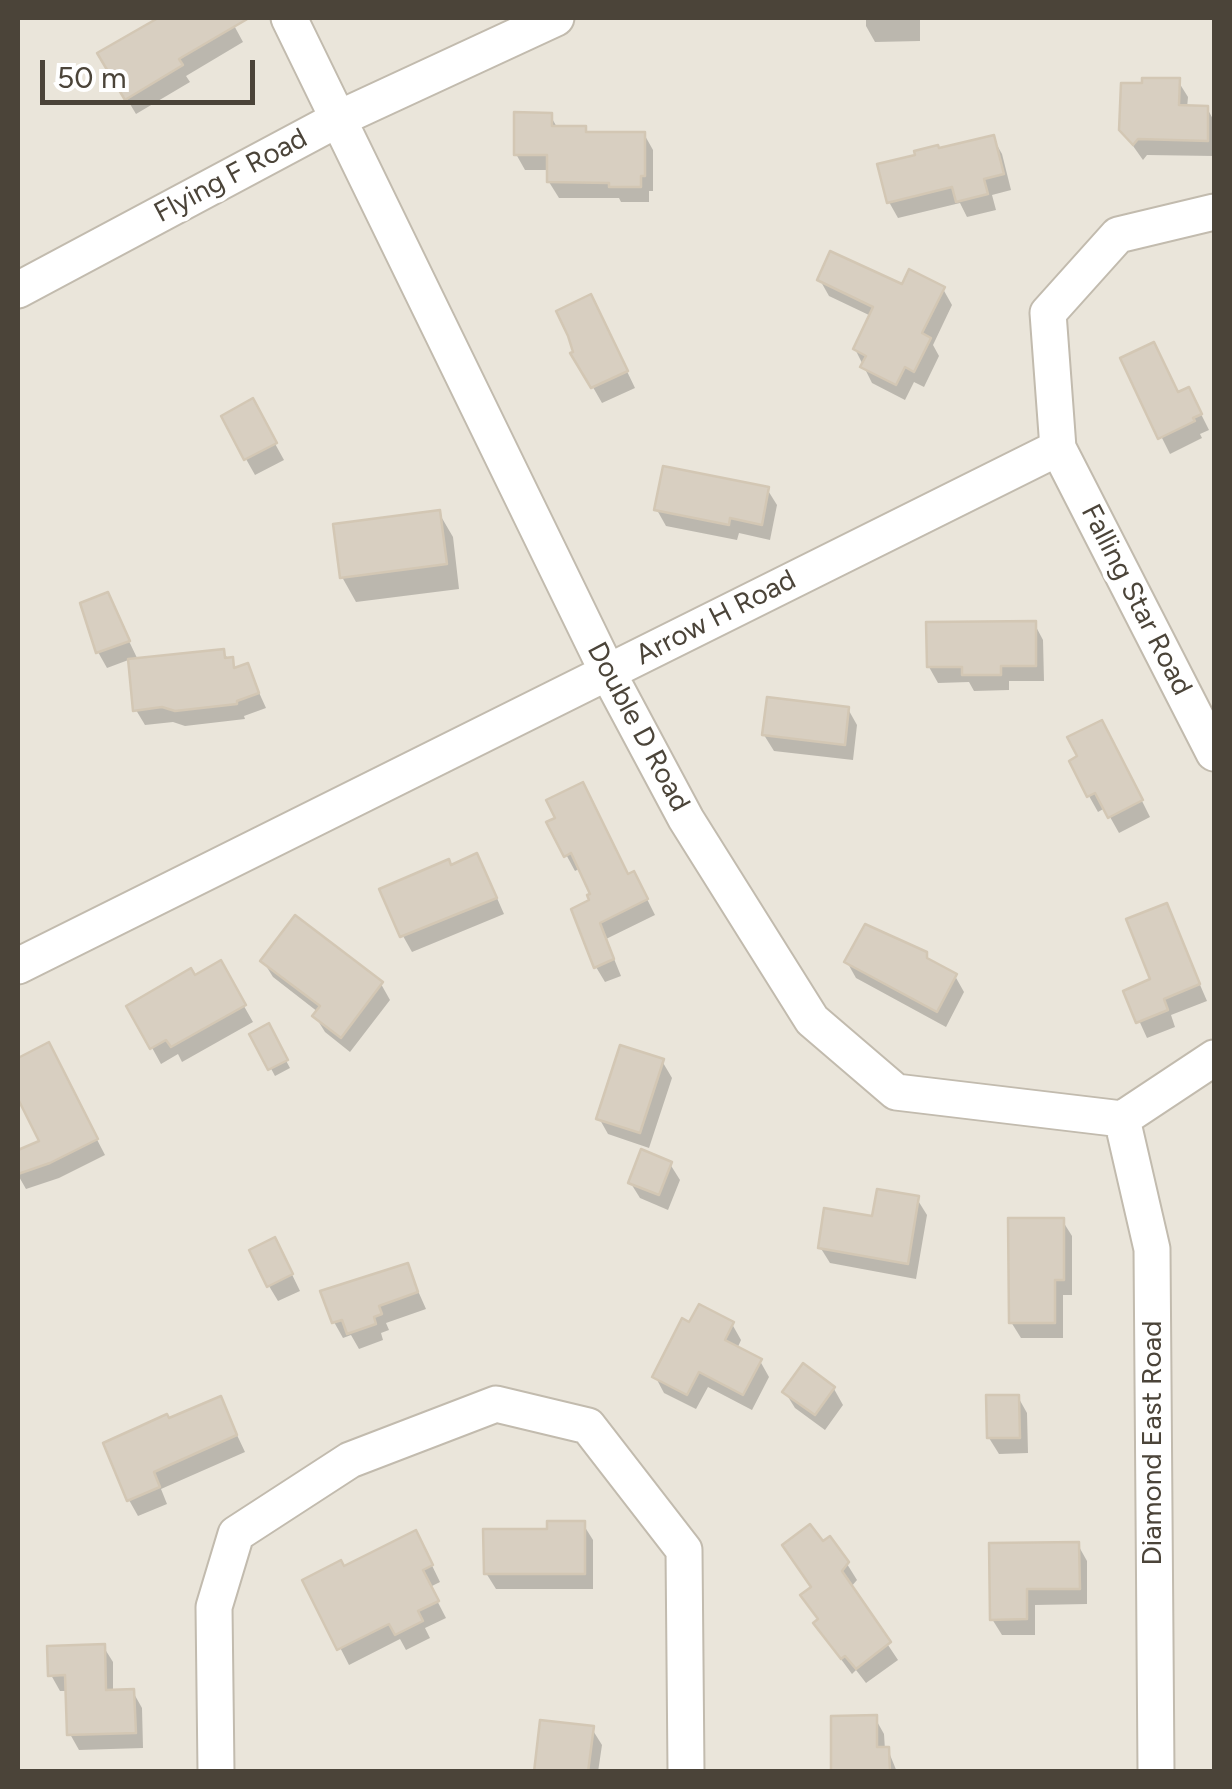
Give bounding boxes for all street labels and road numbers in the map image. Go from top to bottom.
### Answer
street label: Flying F Road [149,122,313,230]
street label: Falling Star Road [1073,499,1199,701]
street label: Arrow H Road [630,563,802,673]
street label: Double D Road [579,637,697,817]
street label: Diamond East Road [1136,1321,1170,1565]

